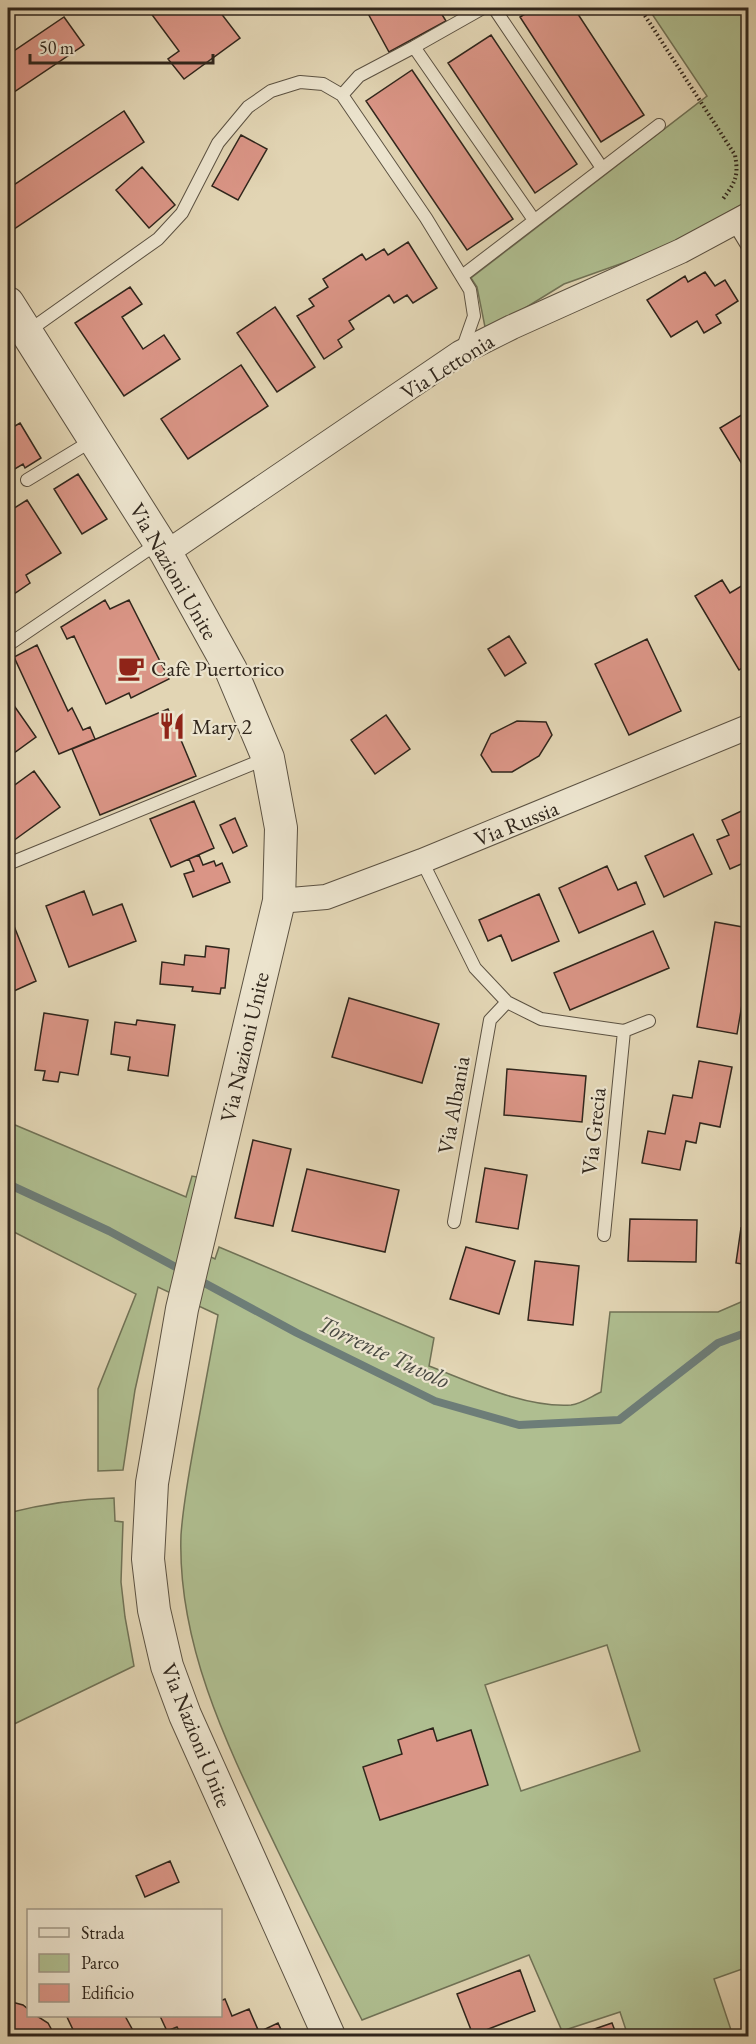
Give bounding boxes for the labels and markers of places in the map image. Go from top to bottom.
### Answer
cafe icon: Cafè Puertorico [116,653,146,683]
place label: Cafè Puertorico [151,654,285,683]
restaurant icon: Mary 2 [157,711,187,741]
place label: Mary 2 [192,712,253,741]

